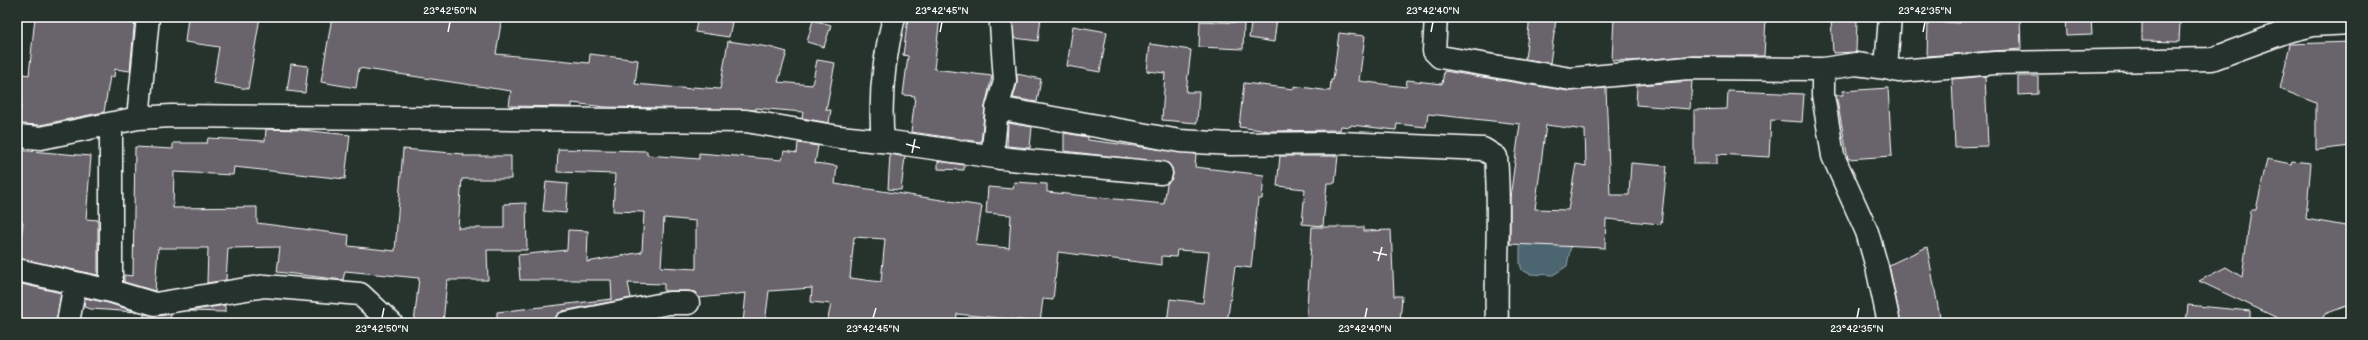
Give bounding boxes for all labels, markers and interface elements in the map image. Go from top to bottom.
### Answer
text: 23°42'50"N [423,5,477,17]
text: 23°42'45"N [915,5,969,17]
text: 23°42'40"N [1406,5,1460,17]
text: 23°42'35"N [1898,5,1952,17]
text: 23°42'50"N [355,323,409,335]
text: 23°42'45"N [846,323,900,335]
text: 23°42'40"N [1338,323,1392,335]
text: 23°42'35"N [1830,323,1884,335]

